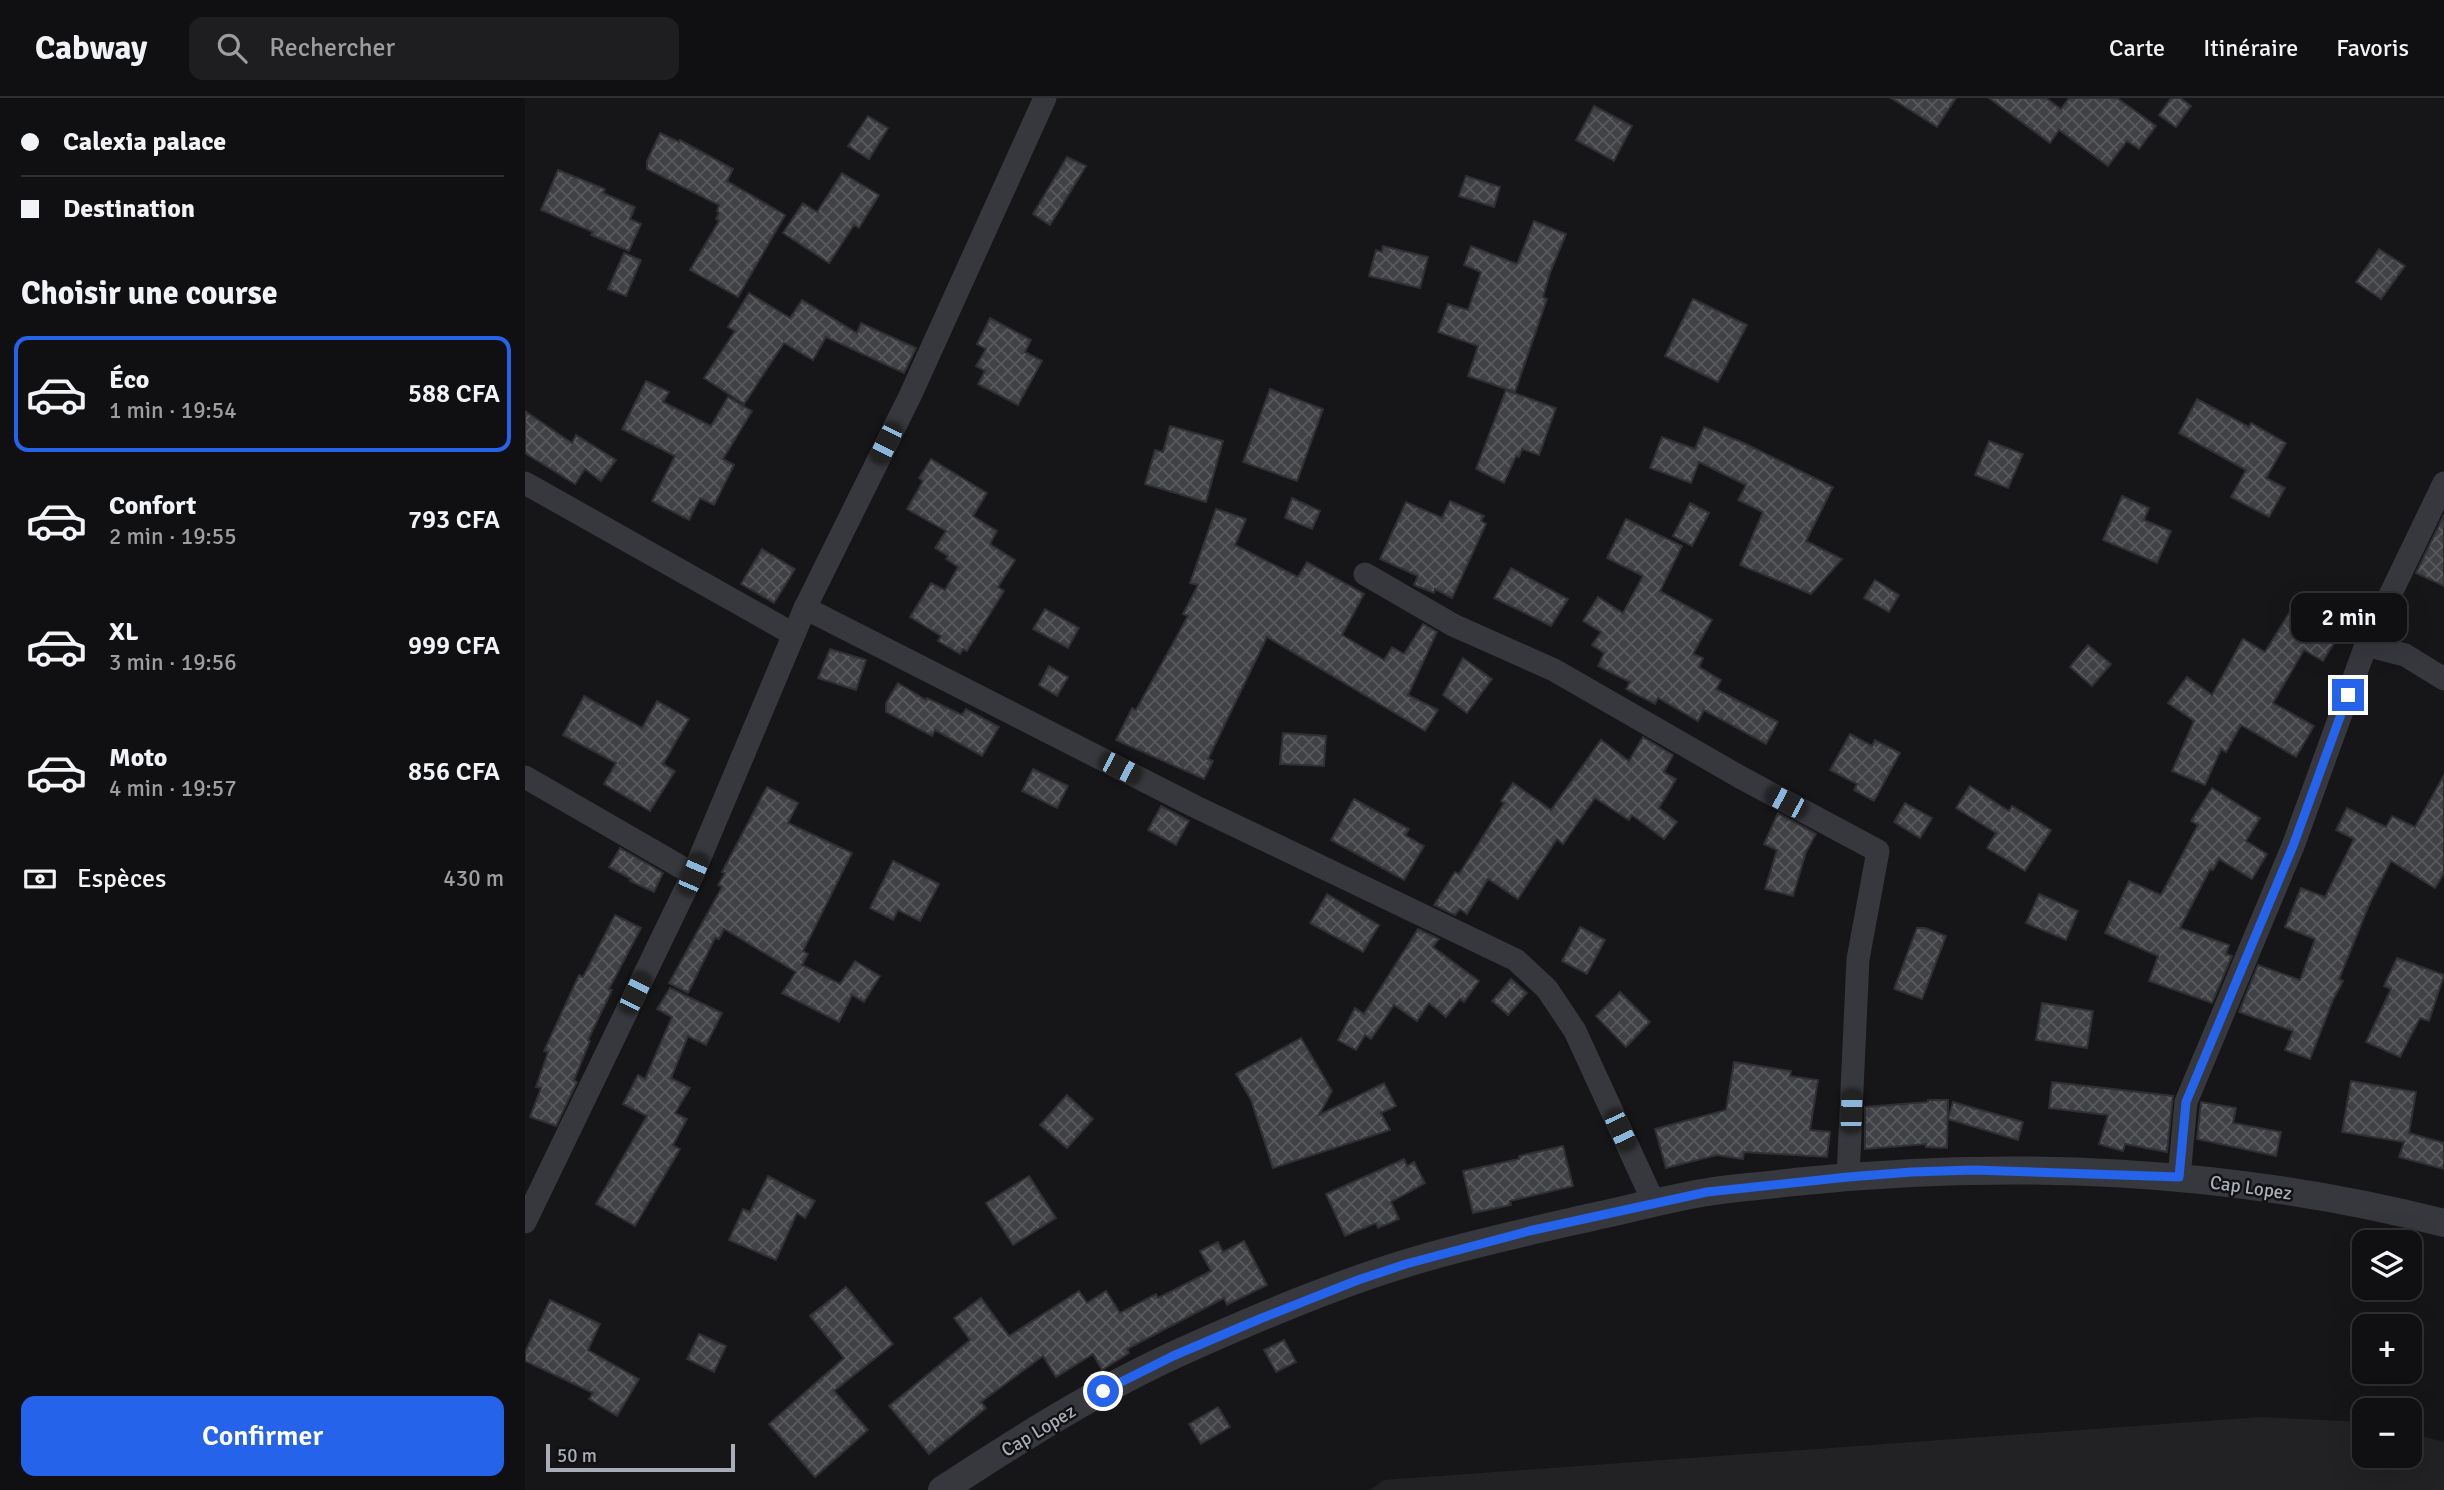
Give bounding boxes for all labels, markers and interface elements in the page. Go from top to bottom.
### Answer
search box [189,17,679,80]
text: Cabway [35,28,147,69]
icon: search [213,29,251,67]
text: Rechercher [269,32,395,64]
text: Carte [2109,33,2165,63]
text: Itinéraire [2203,33,2298,63]
text: Favoris [2336,33,2409,63]
text: Calexia palace [63,126,226,158]
text: Destination [63,193,195,225]
text: Choisir une course [21,274,278,313]
icon: car [25,363,88,426]
text: Éco [109,364,149,396]
text: 588 CFA [408,378,500,410]
text: 1 min · 19:54 [109,396,237,425]
car [868,420,905,466]
icon: car [25,489,88,552]
text: Confort [109,490,196,522]
text: 793 CFA [408,504,500,536]
text: 2 min · 19:55 [109,522,237,551]
callout: 2 min [2290,594,2406,642]
text: 2 min [2321,603,2377,632]
icon: car [25,615,88,678]
text: XL [109,616,139,648]
text: 999 CFA [408,630,500,662]
text: 3 min · 19:56 [109,648,237,677]
route end [2332,679,2364,711]
icon: car [25,741,88,804]
text: Moto [109,742,167,774]
car [1097,749,1144,787]
text: 856 CFA [408,756,500,788]
text: 4 min · 19:57 [109,774,237,803]
car [1763,783,1810,821]
car [676,851,711,897]
icon: cash [21,860,59,898]
text: Espèces [77,863,166,895]
text: 430 m [443,864,504,893]
car [617,970,654,1016]
car [1840,1090,1863,1132]
car [1602,1107,1639,1153]
street label: Cap Lopez [2208,1170,2293,1206]
map controls [2352,1230,2422,1468]
button: layers [2352,1230,2422,1300]
button: + [2352,1314,2422,1384]
route start [1087,1375,1119,1407]
button: Confirmer [21,1396,504,1476]
button: − [2352,1398,2422,1468]
street label: Cap Lopez [997,1399,1080,1462]
scale bar [546,1441,735,1473]
text: 50 m [557,1444,597,1468]

